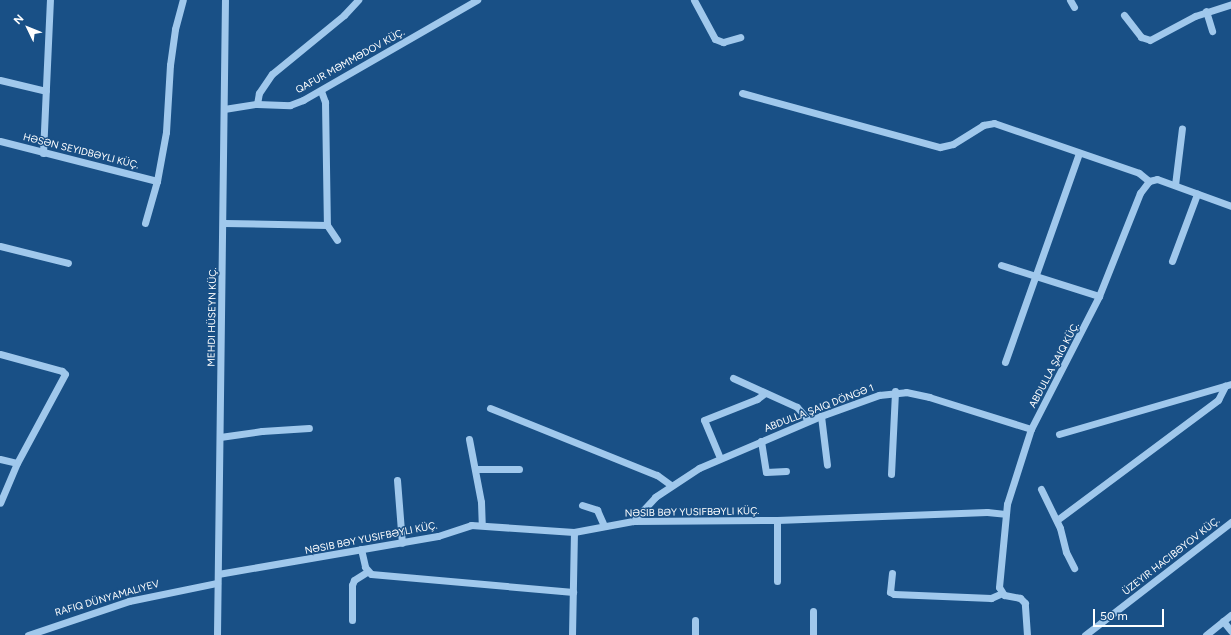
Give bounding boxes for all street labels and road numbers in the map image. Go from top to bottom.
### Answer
street label: QAFUR MƏMMƏDOV KÜÇ. [293,26,407,96]
street label: HƏSƏN SEYIDBƏYLI KÜÇ. [22,131,140,171]
street label: MEHDI HÜSEYN KÜÇ. [205,267,219,367]
street label: ABDULLA ŞAIQ KÜÇ. [1026,320,1082,410]
street label: ABDULLA ŞAIQ DÖNGƏ 1 [762,382,876,434]
street label: NƏSIB BƏY YUSIFBƏYLI KÜÇ. [625,505,759,519]
street label: ÜZEYIR HACIBƏYOV KÜÇ. [1120,514,1222,598]
street label: NƏSIB BƏY YUSIFBƏYLI KÜÇ. [304,519,438,557]
street label: RAFIQ DÜNYAMALIYEV [53,577,161,619]

